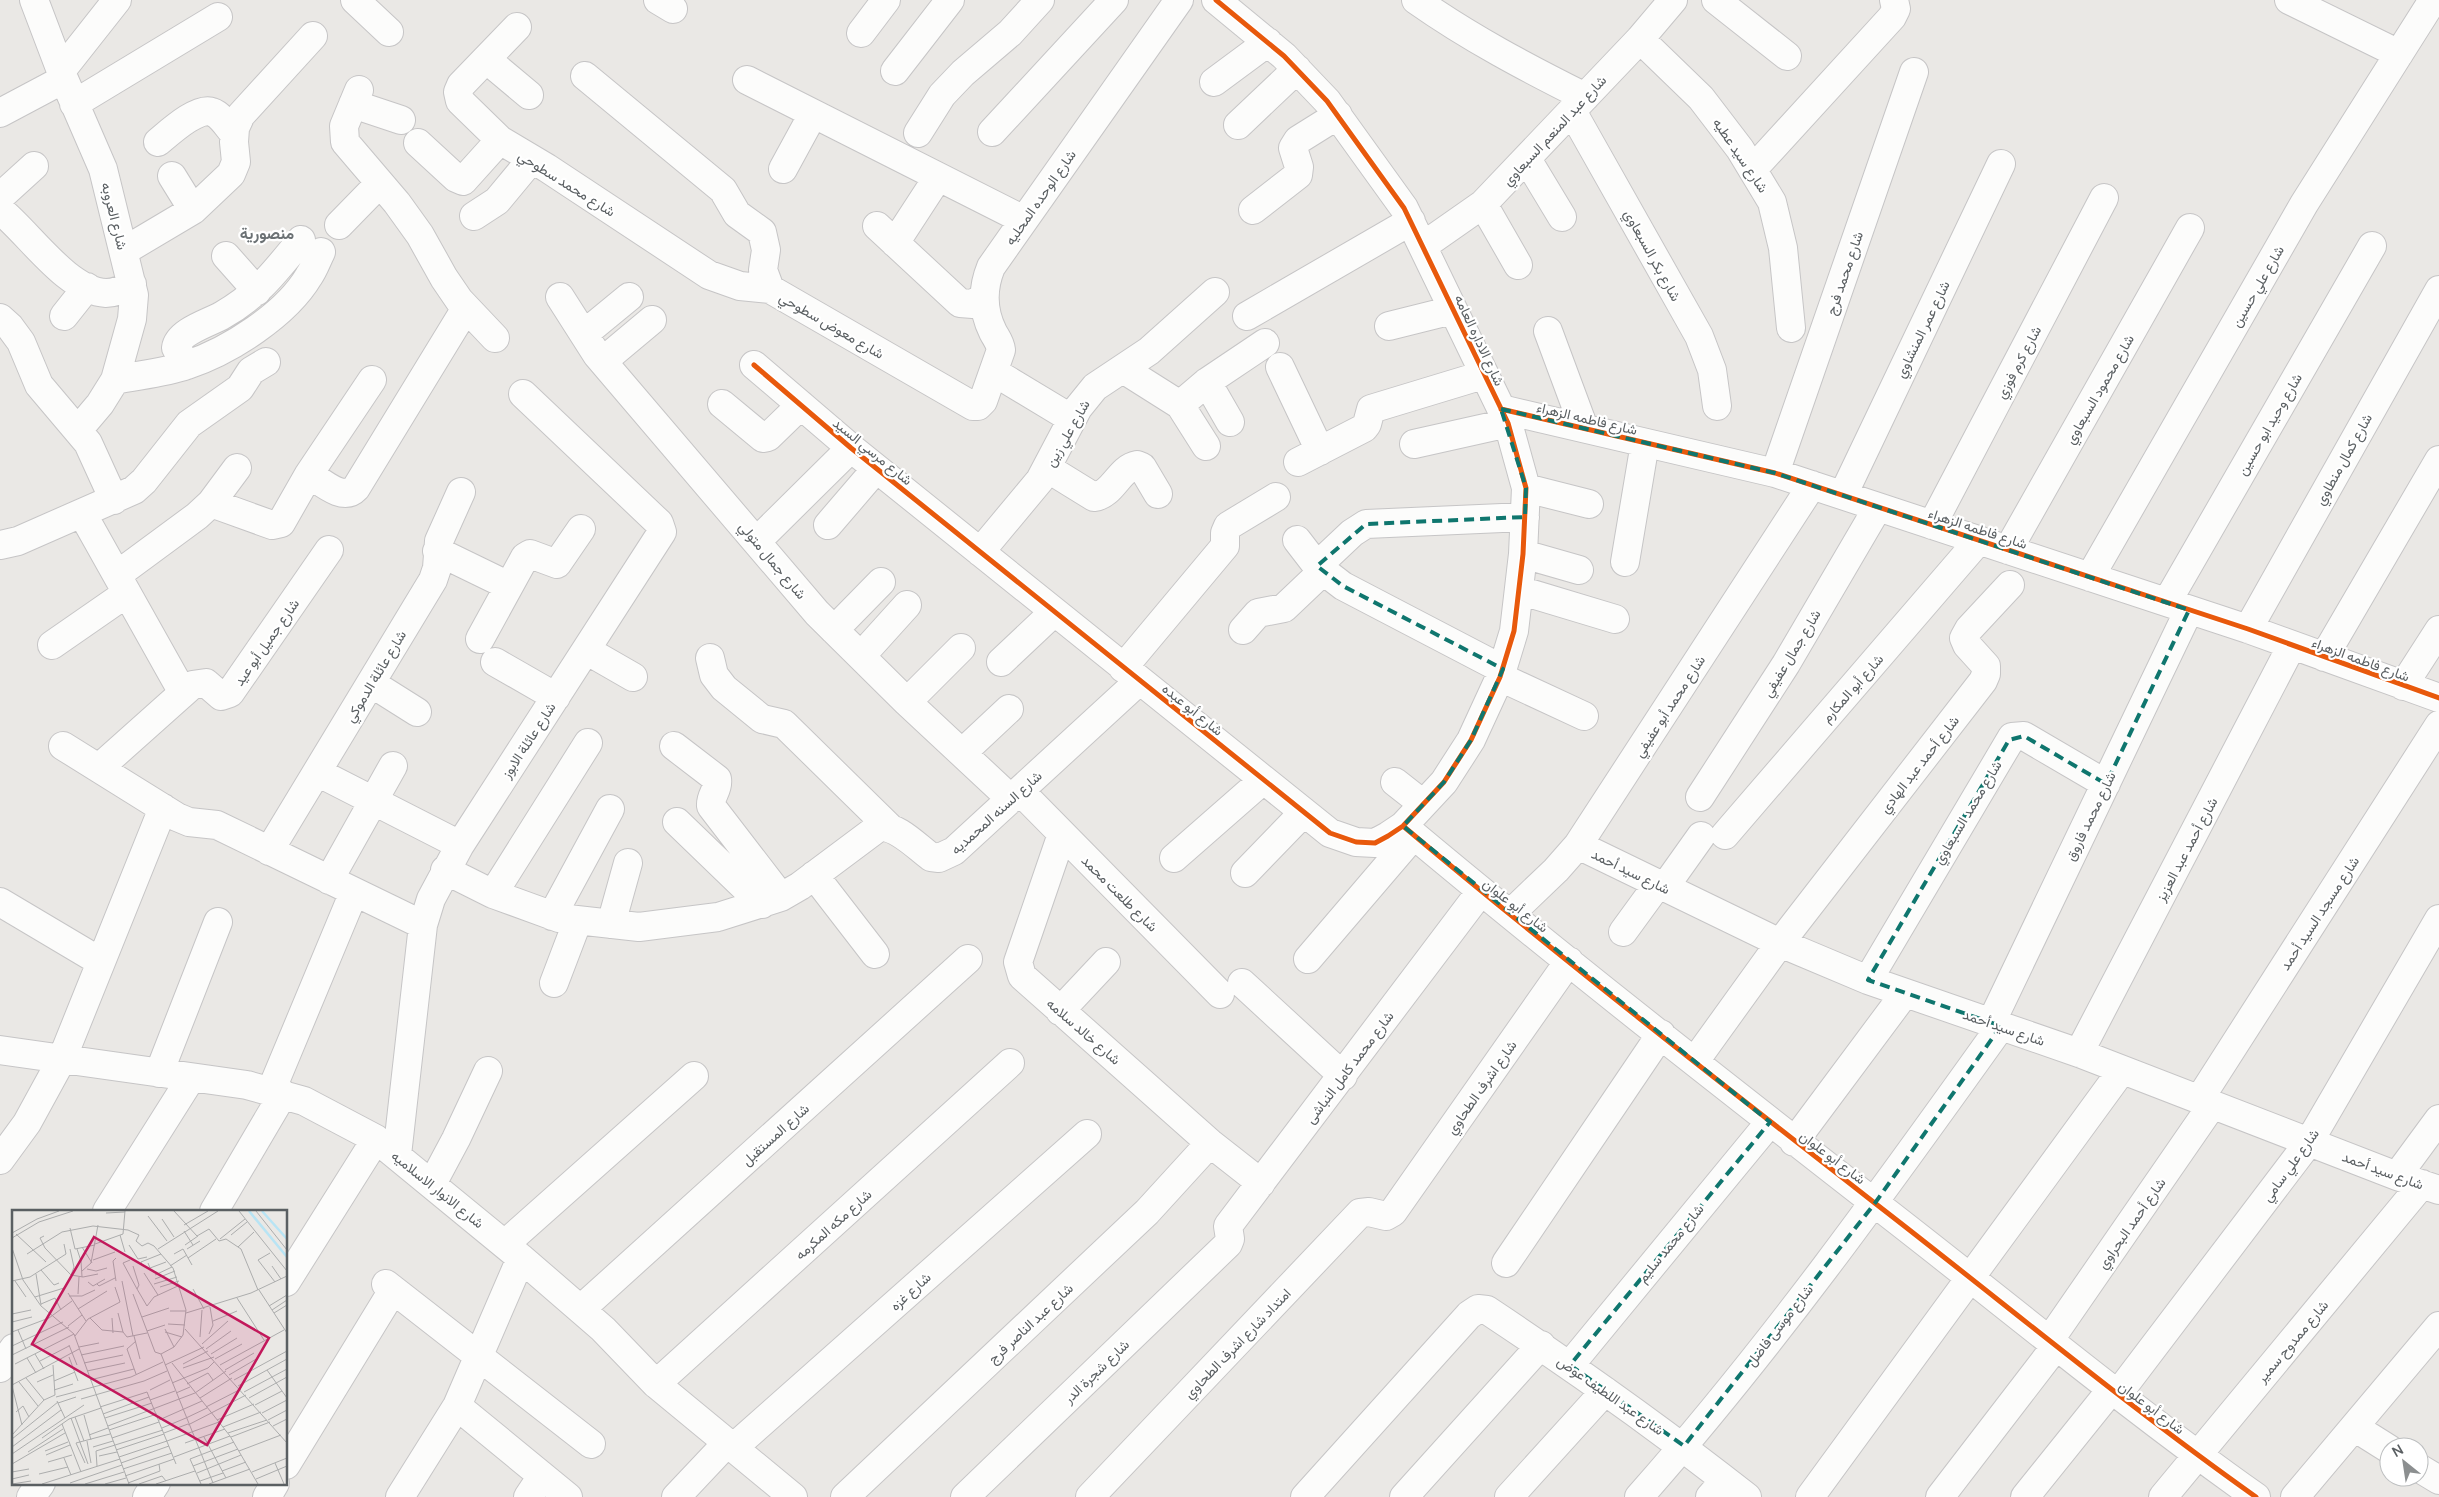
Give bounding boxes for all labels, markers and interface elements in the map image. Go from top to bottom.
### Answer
street label: شارع عبد المنعم السبعاوي [1498,71,1613,191]
street label: شارع سيد عطيه [1707,114,1773,197]
street label: شارع محمد سطوحي [513,145,619,223]
street label: شارع الوحده المحليه [1000,146,1082,250]
street label: شارع العروبه [95,180,133,252]
street label: شارع بكر السبعاوي [1617,206,1686,306]
district label: منصورية [240,222,295,244]
street label: شارع محمد فرج [1821,229,1869,318]
street label: شارع علي حسين [2226,242,2291,332]
street label: شارع عمر المنشاوي [1890,277,1956,382]
street label: شارع معوض سطوحي [775,287,888,365]
street label: شارع الاداره العامه [1449,291,1509,390]
street label: شارع كرم فوزي [1991,322,2048,403]
street label: شارع محمود السبعاوي [2060,331,2141,449]
street label: شارع وحيد ابو حسين [2232,369,2308,480]
street label: شارع علي زين [1040,396,1096,471]
street label: شارع فاطمه الزهراء [1534,397,1639,441]
street label: شارع كمال منطاوي [2310,410,2379,510]
street label: شارع مرسي السيد [827,413,917,491]
street label: شارع فاطمه الزهراء [1926,503,2030,555]
street label: شارع جمال متولي [733,517,811,605]
street label: شارع جميل أبو عيد [229,595,305,691]
street label: شارع جمال عفيفي [1757,606,1827,702]
street label: شارع عائلة الدموكي [340,626,413,727]
street label: شارع فاطمه الزهراء [2309,632,2413,687]
street label: شارع أبو المكارم [1817,649,1889,728]
street label: شارع محمد أبو عفيفي [1629,651,1712,762]
street label: شارع أبو عبده [1157,678,1228,741]
street label: شارع عائلة الابوز [496,698,561,784]
street label: شارع أحمد عبد الهادي [1875,711,1965,818]
street label: شارع محمد السبعاوي [1928,757,2008,869]
street label: شارع السنه المحمديه [946,766,1047,860]
street label: شارع محمد فاروق [2060,768,2122,865]
street label: شارع أحمد عبد العزيز [2150,794,2223,906]
street label: شارع سيد أحمد [1588,844,1674,900]
street label: شارع طلعت محمد [1076,851,1162,937]
street label: شارع مسجد السيد أحمد [2275,852,2365,975]
street label: شارع أبو علوان [1478,873,1553,938]
street label: شارع خالد سلامه [1042,993,1125,1070]
street label: شارع سيد أحمد [1960,1004,2047,1052]
street label: شارع محمد كامل النباشى [1300,1007,1399,1128]
street label: شارع اشرف الطحاوي [1441,1036,1523,1139]
street label: شارع المستقبل [737,1099,814,1171]
street label: شارع علي سامي [2257,1125,2325,1207]
street label: شارع أبو علوان [1795,1126,1870,1190]
street label: شارع الانوار الاسلاميه [387,1146,488,1234]
street label: شارع سيد أحمد [2339,1146,2426,1195]
street label: شارع أحمد البحراوي [2092,1174,2172,1274]
street label: شارع مكه المكرمه [791,1184,877,1265]
street label: شارع محمد سليم [1633,1200,1709,1287]
inset map [12,1210,288,1484]
street label: شارع غزه [885,1268,936,1316]
street label: شارع عبد الناصر فرج [983,1279,1078,1369]
street label: شارع موسى فاضل [1741,1280,1818,1371]
street label: امتداد شارع اشرف الطحاوي [1179,1284,1297,1404]
street label: شارع ممدوح سمير [2251,1296,2334,1388]
street label: شارع شجرة الدر [1058,1335,1134,1409]
street label: شارع عبد اللطيف عوض [1553,1351,1668,1441]
street label: شارع أبو علوان [2114,1376,2189,1440]
north arrow [2379,1437,2429,1487]
text: N [2388,1440,2406,1461]

